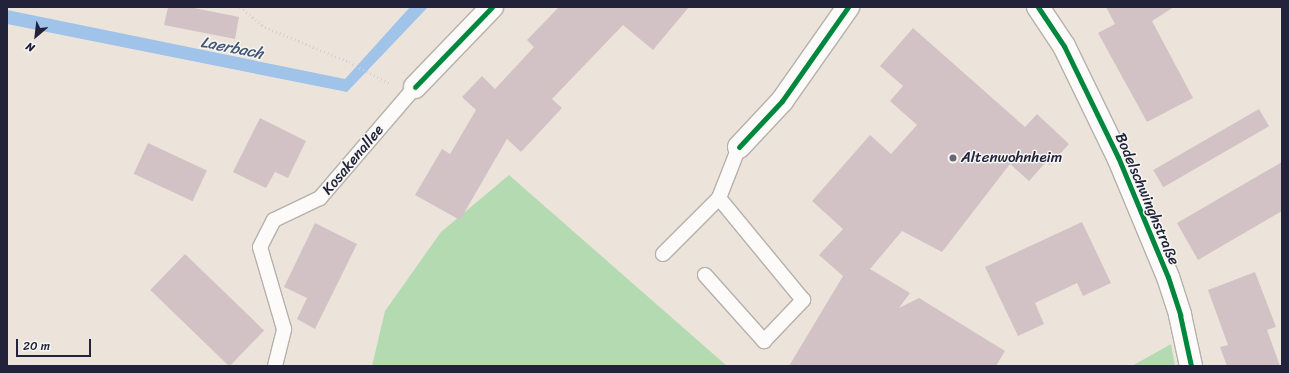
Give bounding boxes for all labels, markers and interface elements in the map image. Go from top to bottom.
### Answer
north arrow [16,16,56,56]
water label: Laerbach [199,33,265,63]
text: N [22,37,38,57]
street label: Kosakenallee [319,121,387,199]
street label: Bodelschwinghstraße [1111,130,1183,268]
place label: Altenwohnheim [961,149,1062,167]
marker: Altenwohnheim [948,153,958,163]
scale bar [18,331,93,357]
text: 20 m [23,335,50,357]

